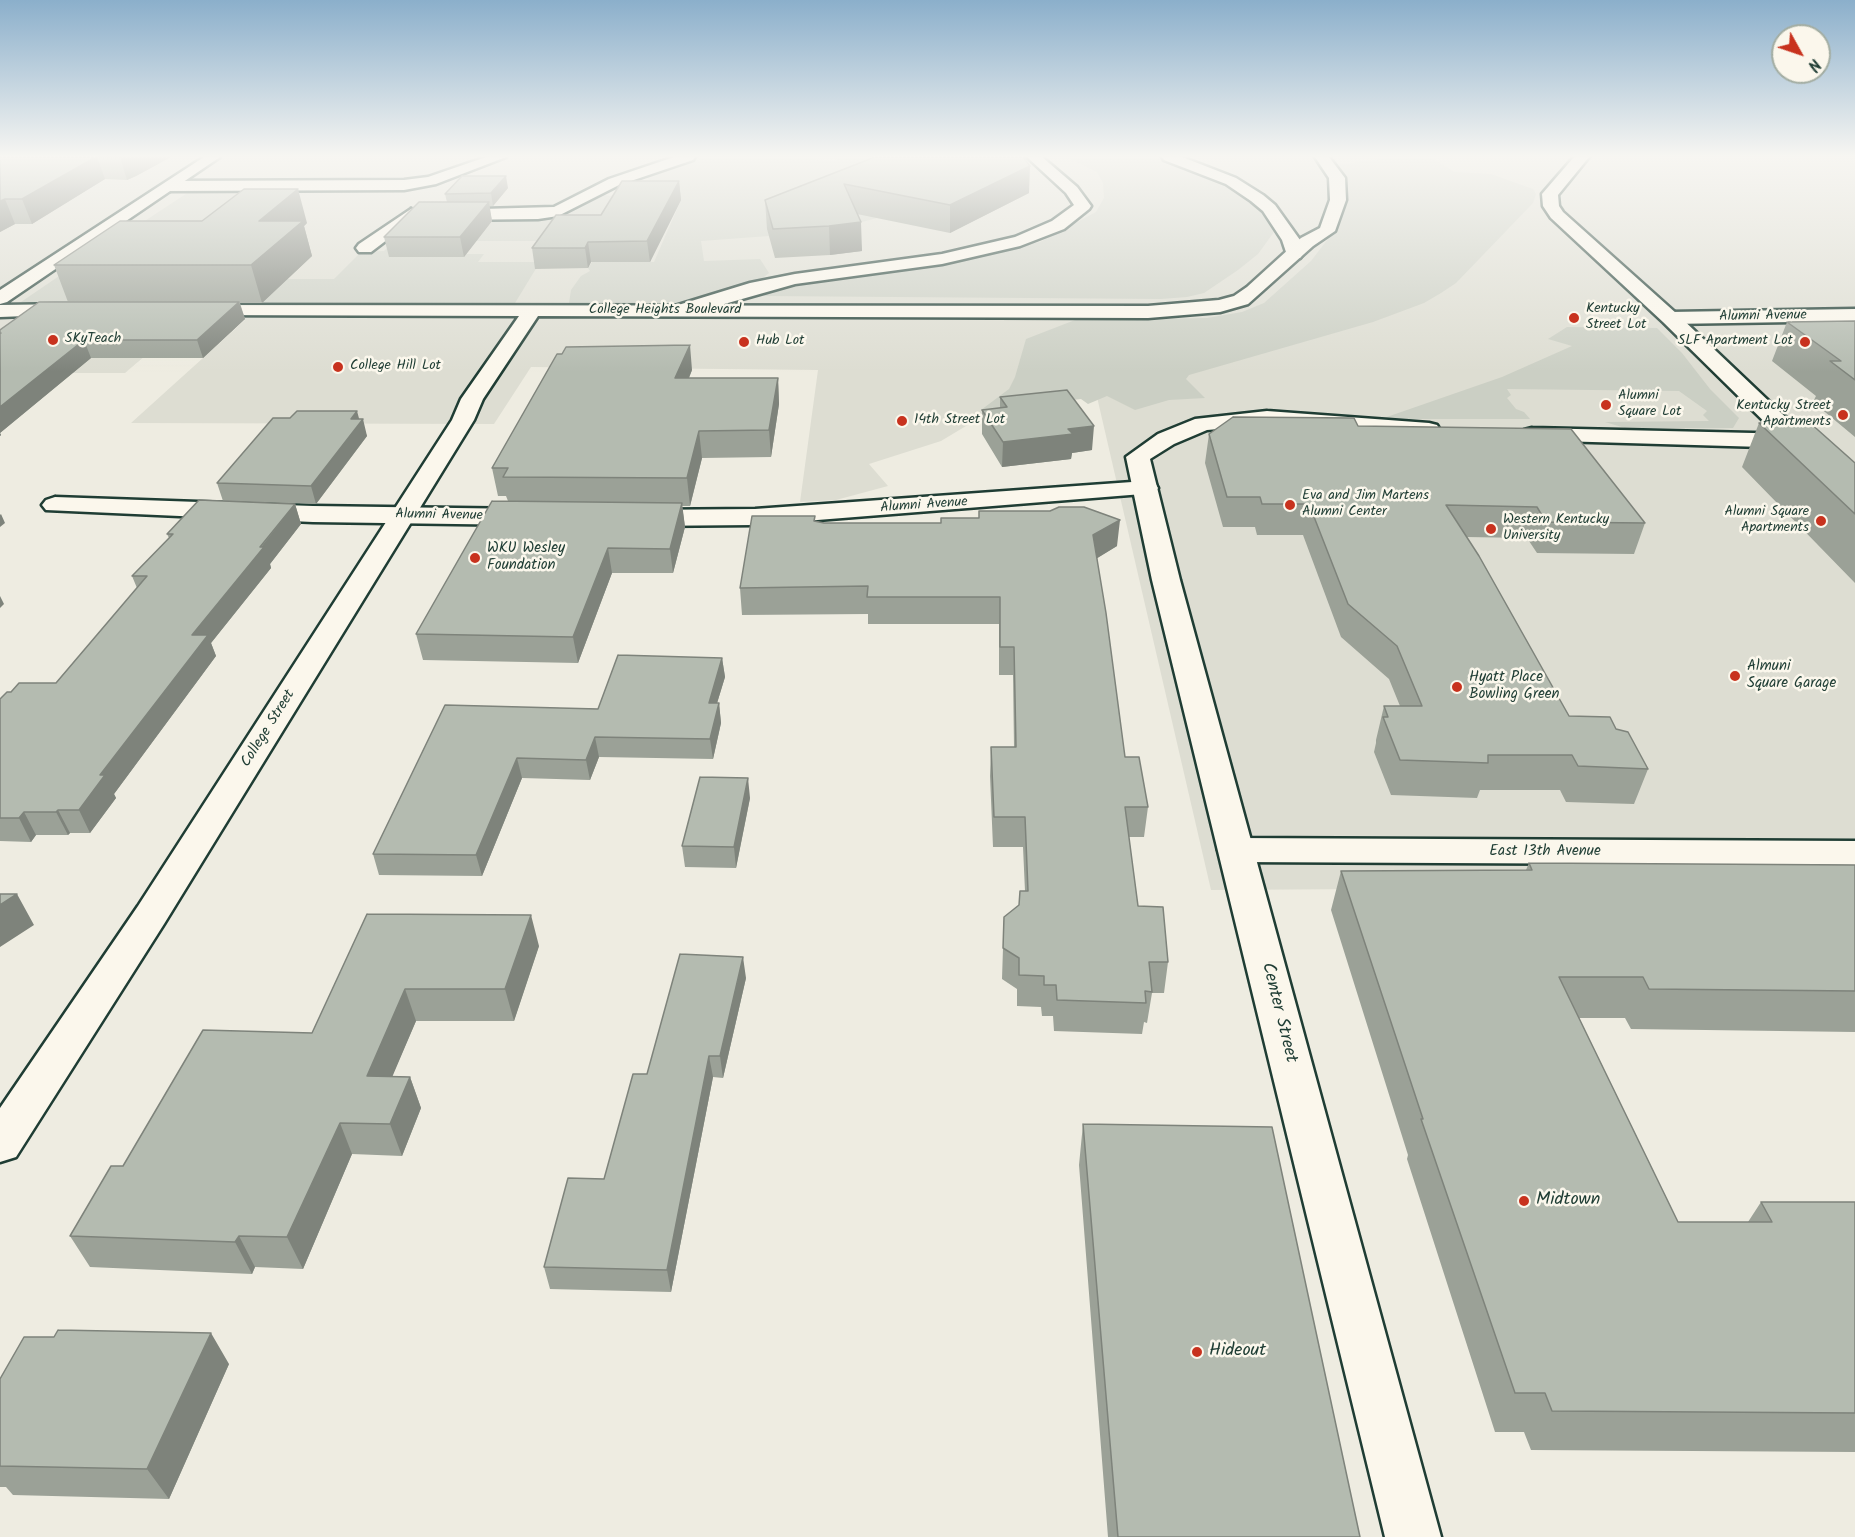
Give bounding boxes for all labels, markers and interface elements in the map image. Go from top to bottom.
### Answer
north arrow [1771,24,1831,84]
text: N [1801,53,1826,77]
place label: Kentucky Street Lot [1586,302,1647,334]
street label: College Heights Boulevard [589,303,741,319]
street label: Alumni Avenue [1719,308,1807,326]
marker: Kentucky Street Lot [1567,311,1581,325]
place label: SKyTeach [65,332,121,348]
marker: SKyTeach [46,333,60,347]
place label: Hub Lot [756,334,804,350]
place label: SLF Apartment Lot [1678,334,1793,350]
marker: Hub Lot [737,335,751,349]
marker: SLF Apartment Lot [1798,335,1812,349]
place label: College Hill Lot [350,359,441,375]
marker: College Hill Lot [331,360,345,374]
place label: Alumni Square Lot [1618,389,1681,422]
marker: Alumni Square Lot [1599,398,1613,412]
place label: Kentucky Street Apartments [1736,399,1831,431]
marker: Kentucky Street Apartments [1836,408,1850,422]
place label: 14th Street Lot [914,413,1005,429]
marker: 14th Street Lot [895,414,909,428]
place label: Eva and Jim Martens Alumni Center [1302,489,1429,522]
street label: Alumni Avenue [880,495,968,517]
marker: Eva and Jim Martens Alumni Center [1283,498,1297,512]
place label: Alumni Square Apartments [1724,505,1809,538]
street label: Alumni Avenue [395,507,483,525]
place label: Western Kentucky University [1503,513,1609,546]
marker: Alumni Square Apartments [1814,514,1828,528]
marker: Western Kentucky University [1484,522,1498,536]
place label: WKU Wesley Foundation [487,540,565,575]
marker: WKU Wesley Foundation [468,551,482,565]
place label: Almuni Square Garage [1747,658,1836,693]
place label: Hyatt Place Bowling Green [1469,669,1559,704]
marker: Almuni Square Garage [1728,669,1742,683]
marker: Hyatt Place Bowling Green [1450,680,1464,694]
street label: College Street [238,687,300,771]
street label: East 13th Avenue [1489,843,1601,861]
street label: Center Street [1255,961,1301,1065]
place label: Midtown [1536,1190,1600,1212]
marker: Midtown [1517,1194,1531,1208]
place label: Hideout [1209,1341,1266,1363]
marker: Hideout [1190,1345,1204,1359]

